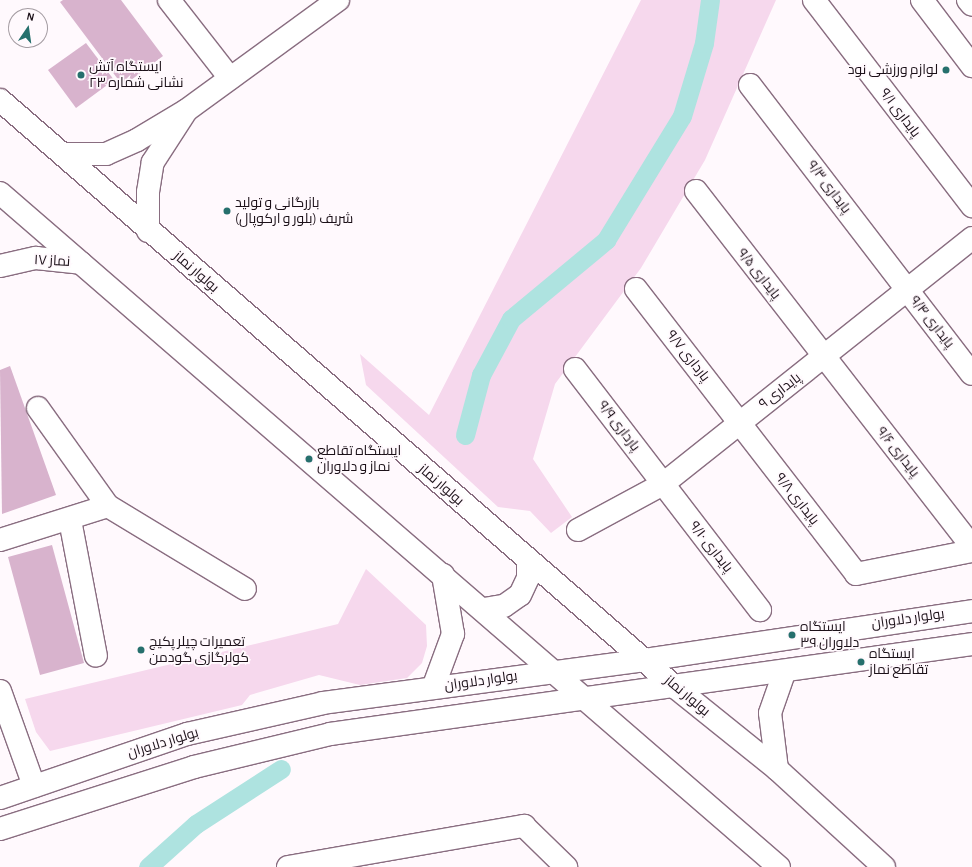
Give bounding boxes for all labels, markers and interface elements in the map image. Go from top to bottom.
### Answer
north arrow [8,8,48,48]
text: N [26,11,36,23]
place label: ایستگاه آتش نشانی شماره ۲۳ [89,59,183,92]
place label: لوازم ورزشی نود [848,62,938,78]
marker: لوازم ورزشی نود [941,65,951,75]
marker: ایستگاه آتش نشانی شماره ۲۳ [76,70,86,80]
street label: پایداری ۹/۱ [876,85,924,141]
street label: پایداری ۹/۳ [804,157,854,217]
place label: بازرگانی و تولید شریف (بلور و ارکوپال) [235,195,353,228]
marker: بازرگانی و تولید شریف (بلور و ارکوپال) [222,206,232,216]
street label: پایداری ۹/۵ [734,245,784,303]
street label: بولوار نماز [170,248,222,296]
street label: نماز ۱٧ [33,252,71,270]
street label: پایداری ۹/۴ [906,292,958,352]
street label: پارداری ۹/۷ [663,327,713,385]
street label: پایداری ۹ [756,369,804,413]
street label: پارداری ۹/۹ [594,397,644,455]
street label: پایداری ۹/۶ [873,423,923,481]
place label: ایستگاه تقاطع نماز و دلاوران [317,443,401,476]
marker: ایستگاه تقاطع نماز و دلاوران [304,454,314,464]
street label: بولوار نماز [415,461,467,509]
street label: پایداری ۹/۸ [771,470,823,528]
street label: پایداری ۹/۱۰ [686,518,736,576]
street label: بولوار دلاوران [870,606,946,632]
place label: ایستگاه دلاوران ۳۹ [800,619,859,652]
marker: ایستگاه دلاوران ۳۹ [787,630,797,640]
place label: تعمیرات چیلر پکیج کولرگازی گودمن [149,634,249,666]
marker: تعمیرات چیلر پکیج کولرگازی گودمن [136,645,146,655]
place label: ایستگاه تقاطع نماز [869,646,928,678]
marker: ایستگاه تقاطع نماز [856,657,866,667]
street label: بولوار دلاوران [443,668,519,694]
street label: بولوار نماز [661,672,713,720]
street label: بولوار دلاوران [125,724,201,762]

